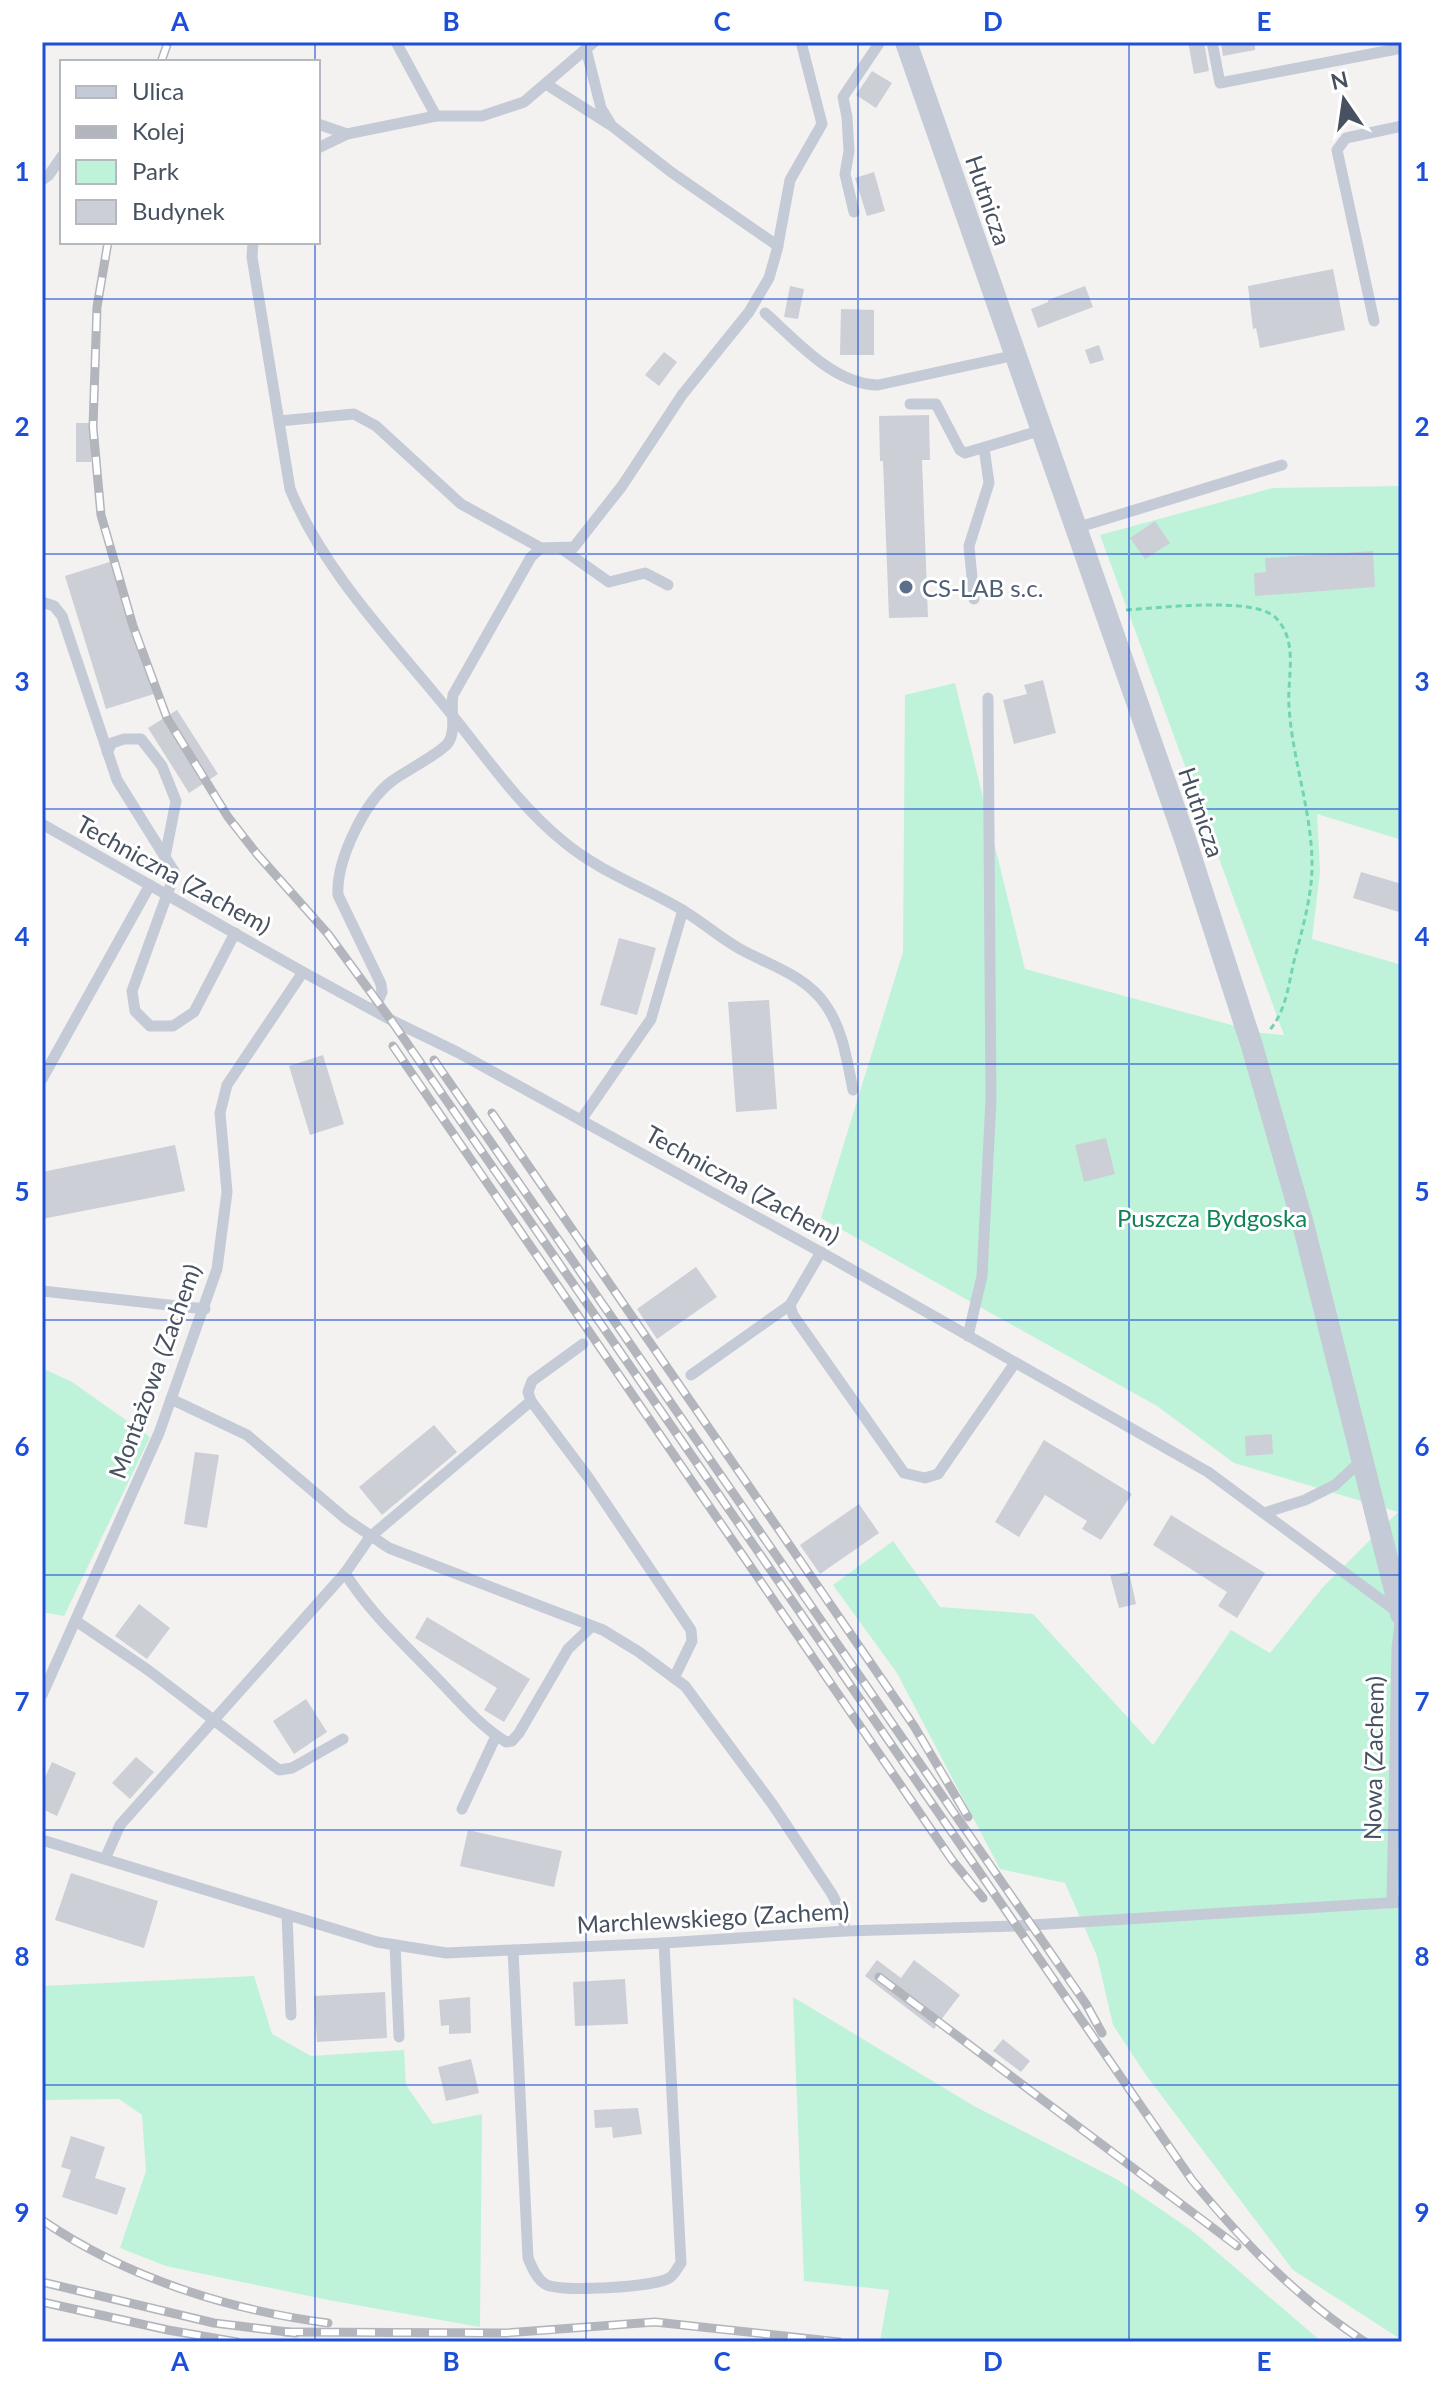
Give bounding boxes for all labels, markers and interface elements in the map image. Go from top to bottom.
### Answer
text: A [170,5,190,37]
text: B [442,5,460,37]
text: C [713,5,731,37]
text: D [983,5,1003,37]
text: E [1257,5,1271,37]
legend [60,60,320,244]
north arrow [1304,60,1384,140]
text: N [1328,65,1351,95]
text: Ulica [132,76,184,105]
text: Kolej [132,116,185,145]
street label: Hutnicza [960,151,1018,249]
text: 1 [14,155,30,187]
text: 1 [1414,155,1430,187]
text: Park [132,156,180,185]
text: Budynek [132,196,226,225]
text: 2 [14,410,30,442]
text: 2 [1414,410,1430,442]
place label: CS-LAB s.c. [922,573,1043,602]
marker: CS-LAB s.c. [897,578,915,596]
text: 3 [14,665,30,697]
text: 3 [1414,665,1430,697]
street label: Hutnicza [1173,763,1231,861]
street label: Techniczna (Zachem) [72,809,276,939]
text: 4 [14,920,30,952]
text: 4 [1414,920,1430,952]
street label: Techniczna (Zachem) [641,1119,845,1249]
text: 5 [14,1175,30,1207]
text: 5 [1414,1175,1430,1207]
park label: Puszcza Bydgoska [1117,1203,1307,1232]
street label: Montażowa (Zachem) [102,1260,206,1482]
text: 6 [14,1430,30,1462]
text: 6 [1414,1430,1430,1462]
street label: Nowa (Zachem) [1357,1676,1389,1840]
text: 7 [14,1685,30,1717]
text: 7 [1414,1685,1430,1717]
street label: Marchlewskiego (Zachem) [576,1895,850,1939]
text: 8 [14,1940,30,1972]
text: 8 [1414,1940,1430,1972]
text: 9 [14,2196,30,2228]
text: 9 [1414,2196,1430,2228]
text: A [170,2345,190,2377]
text: B [442,2345,460,2377]
text: C [713,2345,731,2377]
text: D [983,2345,1003,2377]
text: E [1257,2345,1271,2377]

